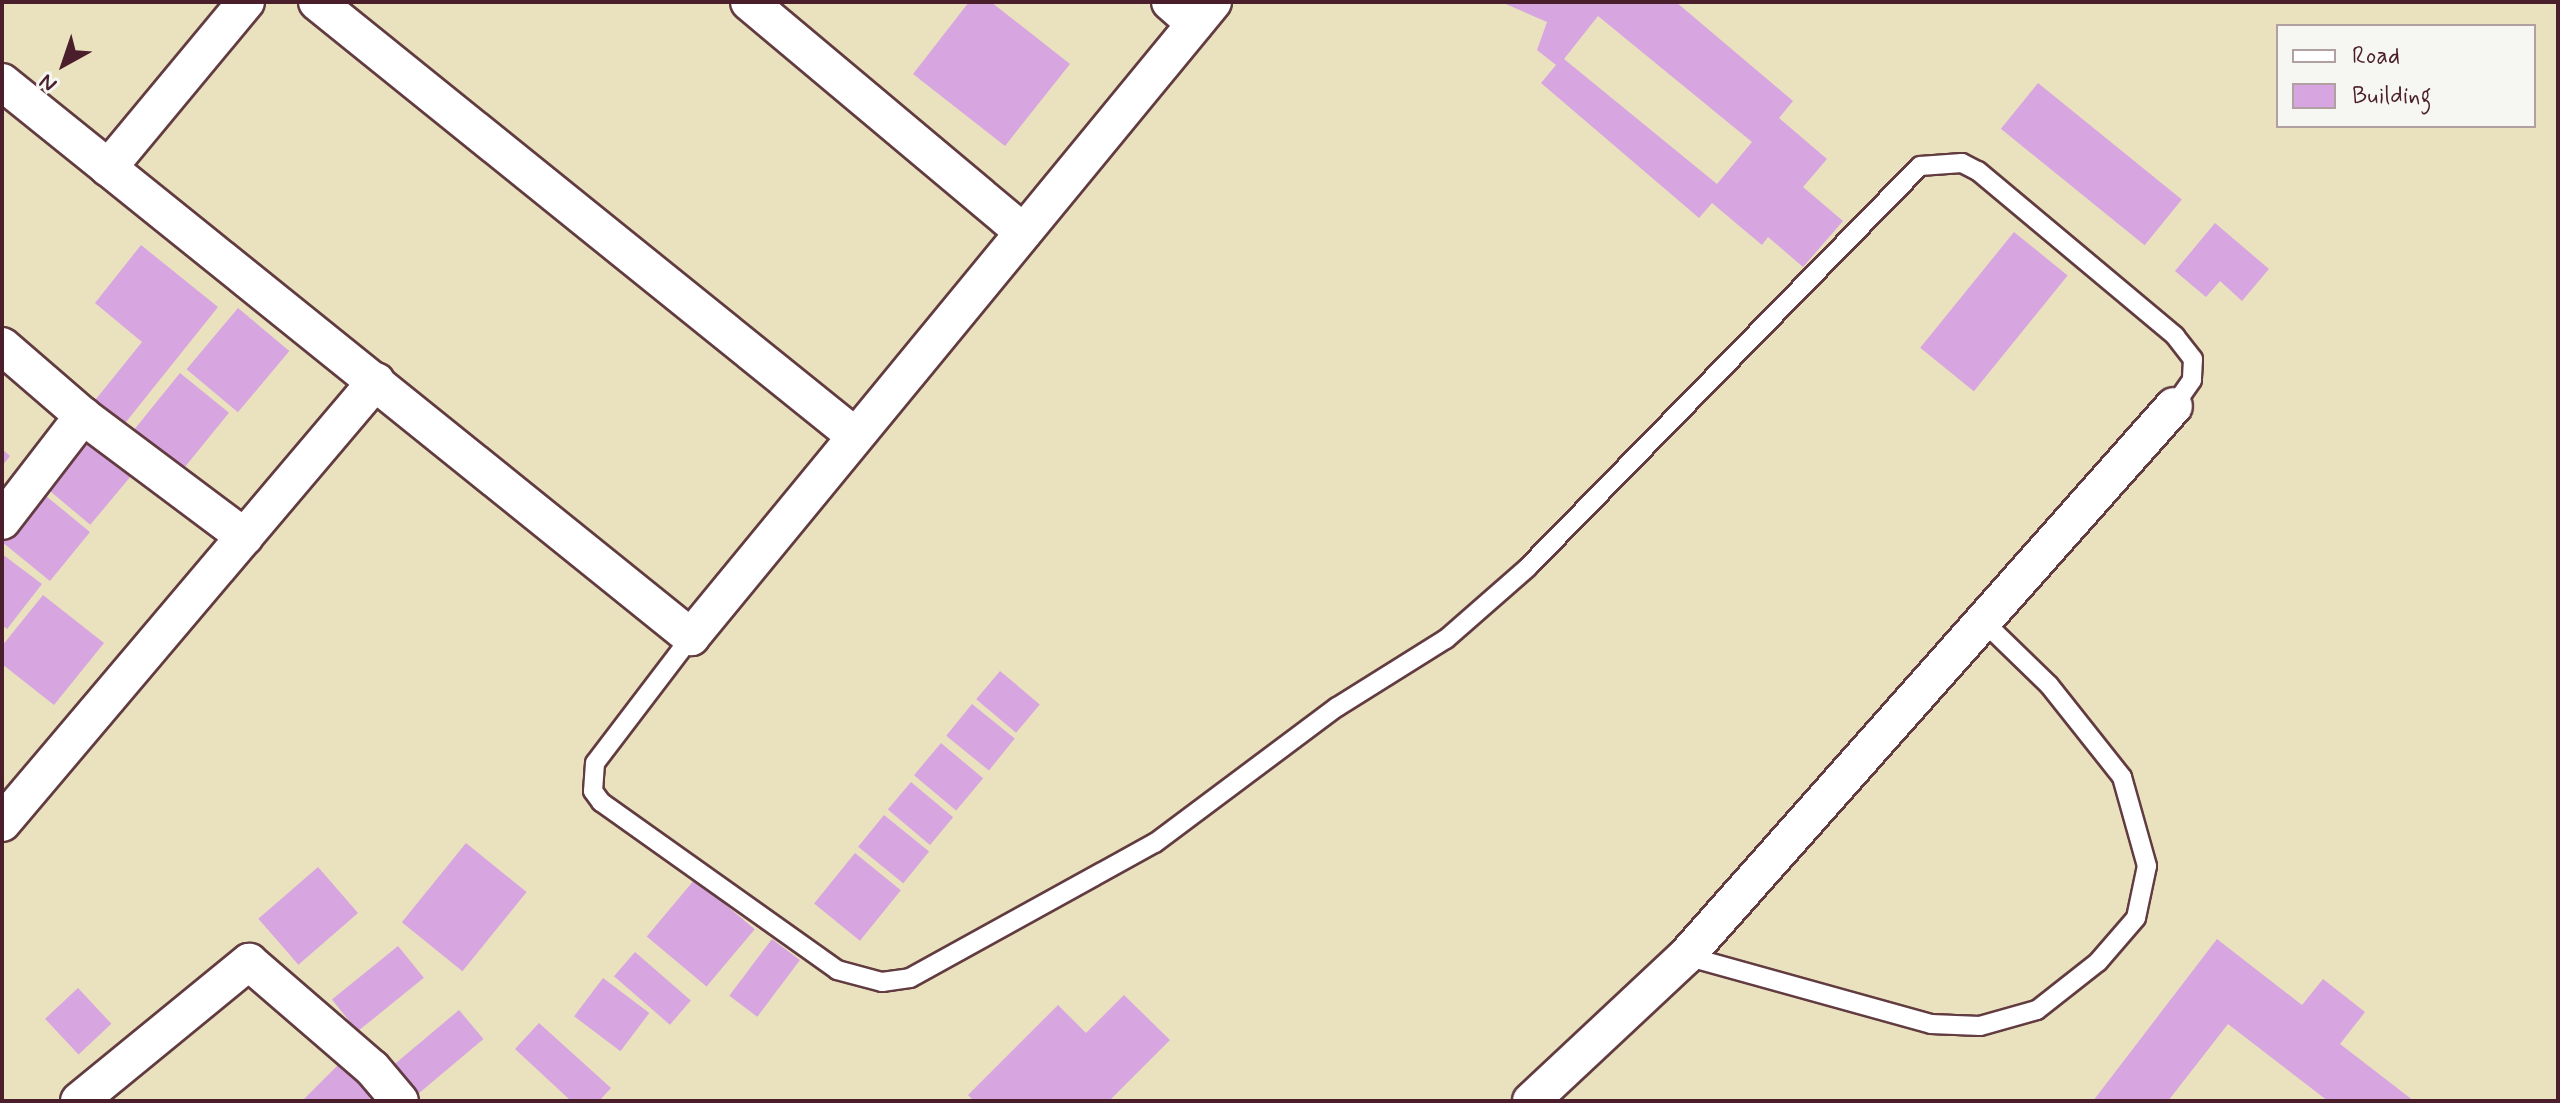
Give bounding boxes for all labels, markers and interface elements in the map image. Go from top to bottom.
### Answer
north arrow [24,24,104,104]
legend [2276,24,2536,128]
text: Road [2352,41,2400,72]
text: N [34,67,63,98]
text: Building [2352,81,2432,112]

